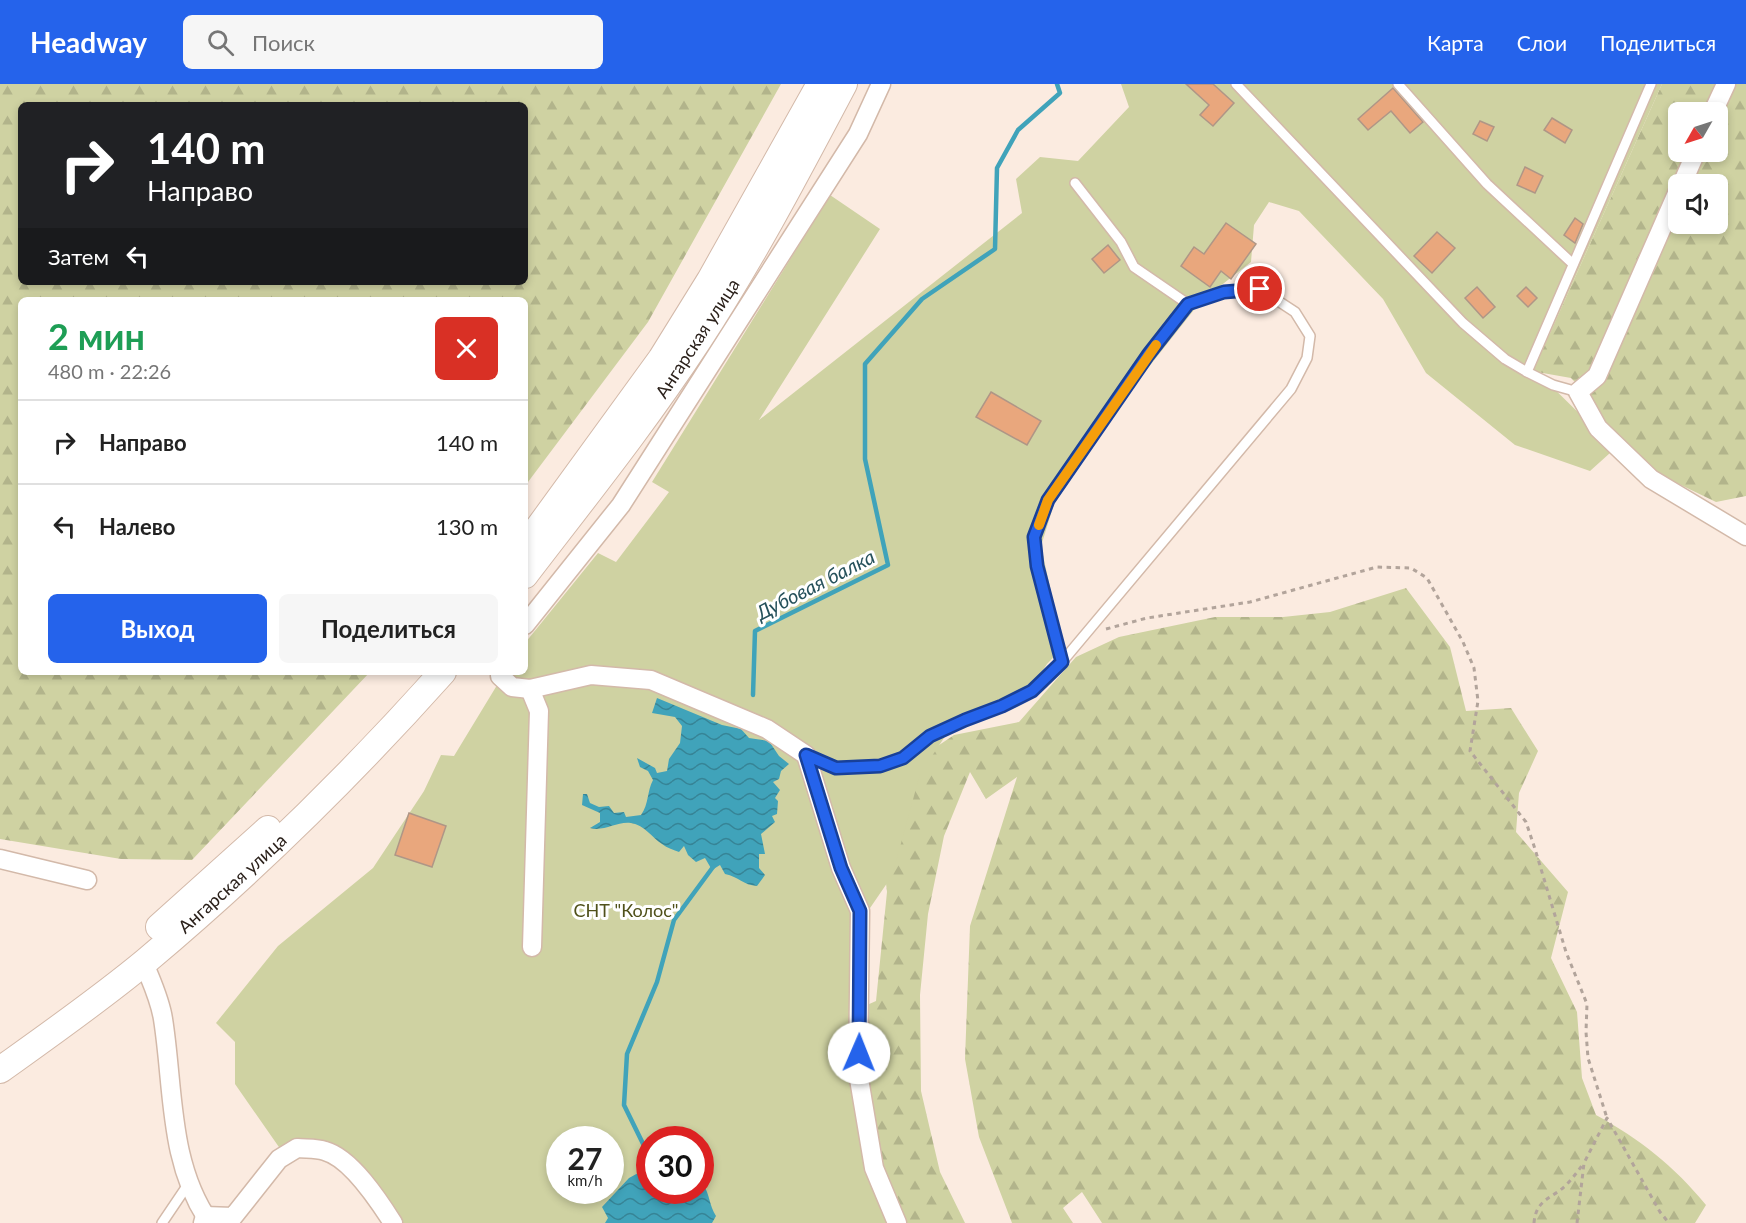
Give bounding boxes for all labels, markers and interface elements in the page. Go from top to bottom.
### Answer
search box [183,15,603,69]
text: Headway [30,25,147,59]
icon: search [204,26,237,59]
text: Поиск [252,29,315,56]
text: Карта [1427,30,1484,55]
text: Слои [1517,30,1567,55]
text: Поделиться [1600,30,1716,55]
north arrow [1668,102,1728,162]
map controls [1668,102,1728,234]
text: 140 m [147,123,265,173]
icon: right [48,126,126,204]
text: Направо [147,174,253,207]
button: sound [1668,174,1728,234]
icon: left [121,240,154,273]
text: Затем [48,243,109,270]
pin [1234,263,1285,314]
icon: arrive [1243,272,1276,305]
street label: Ангарская улица [650,274,744,402]
text: 2 мин [48,314,145,358]
button: close [435,317,498,380]
text: 480 m · 22:26 [48,359,171,383]
icon: right [48,426,81,459]
text: Направо [99,429,187,456]
text: 140 m [436,429,498,456]
icon: left [48,510,81,543]
text: Налево [99,513,175,540]
text: 130 m [436,513,498,540]
water label: Дубовая балка [751,544,878,625]
button: Выход [48,594,267,663]
button: Поделиться [279,594,498,663]
street label: Ангарская улица [173,829,291,937]
park label: СНТ "Колос" [574,899,679,921]
position arrow [827,1021,891,1085]
speed limit sign: 30 [636,1126,714,1204]
text: 27 [568,1140,602,1176]
text: km/h [567,1171,603,1189]

